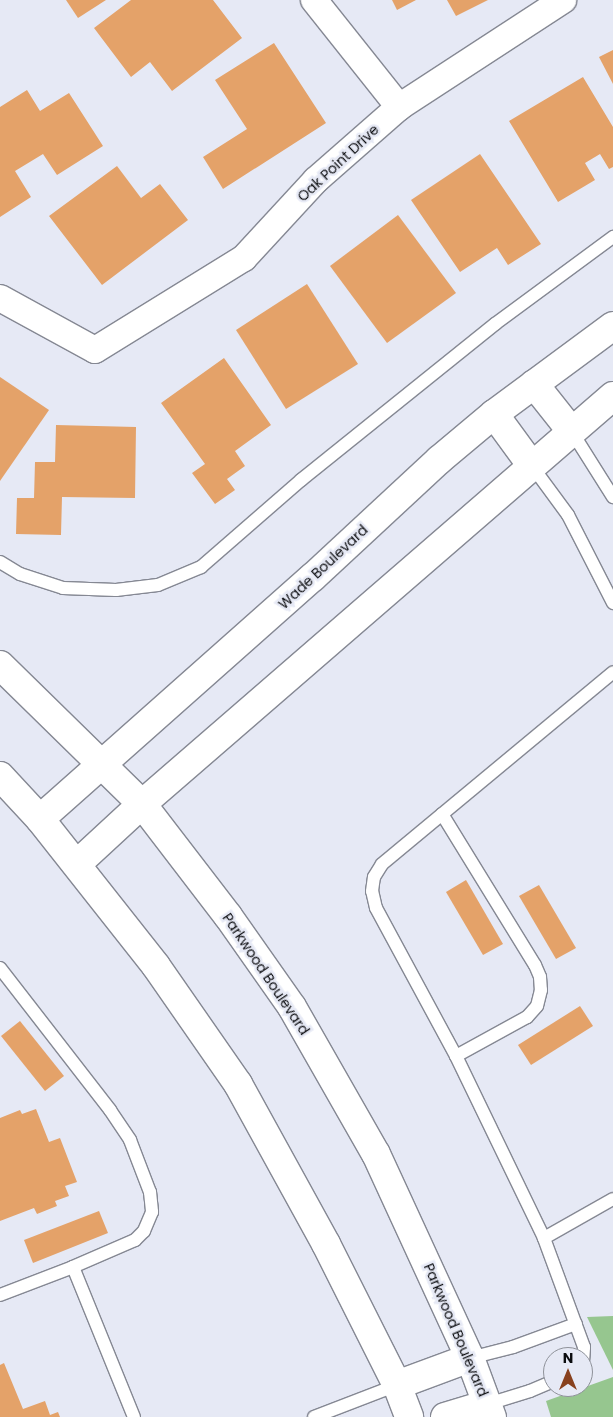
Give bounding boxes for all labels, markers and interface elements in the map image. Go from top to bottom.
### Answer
street label: Oak Point Drive [294,121,382,205]
street label: Wade Boulevard [275,521,371,613]
street label: Parkwood Boulevard [219,910,313,1038]
street label: Parkwood Boulevard [420,1261,492,1399]
north arrow [543,1347,593,1397]
text: N [563,1348,573,1368]

